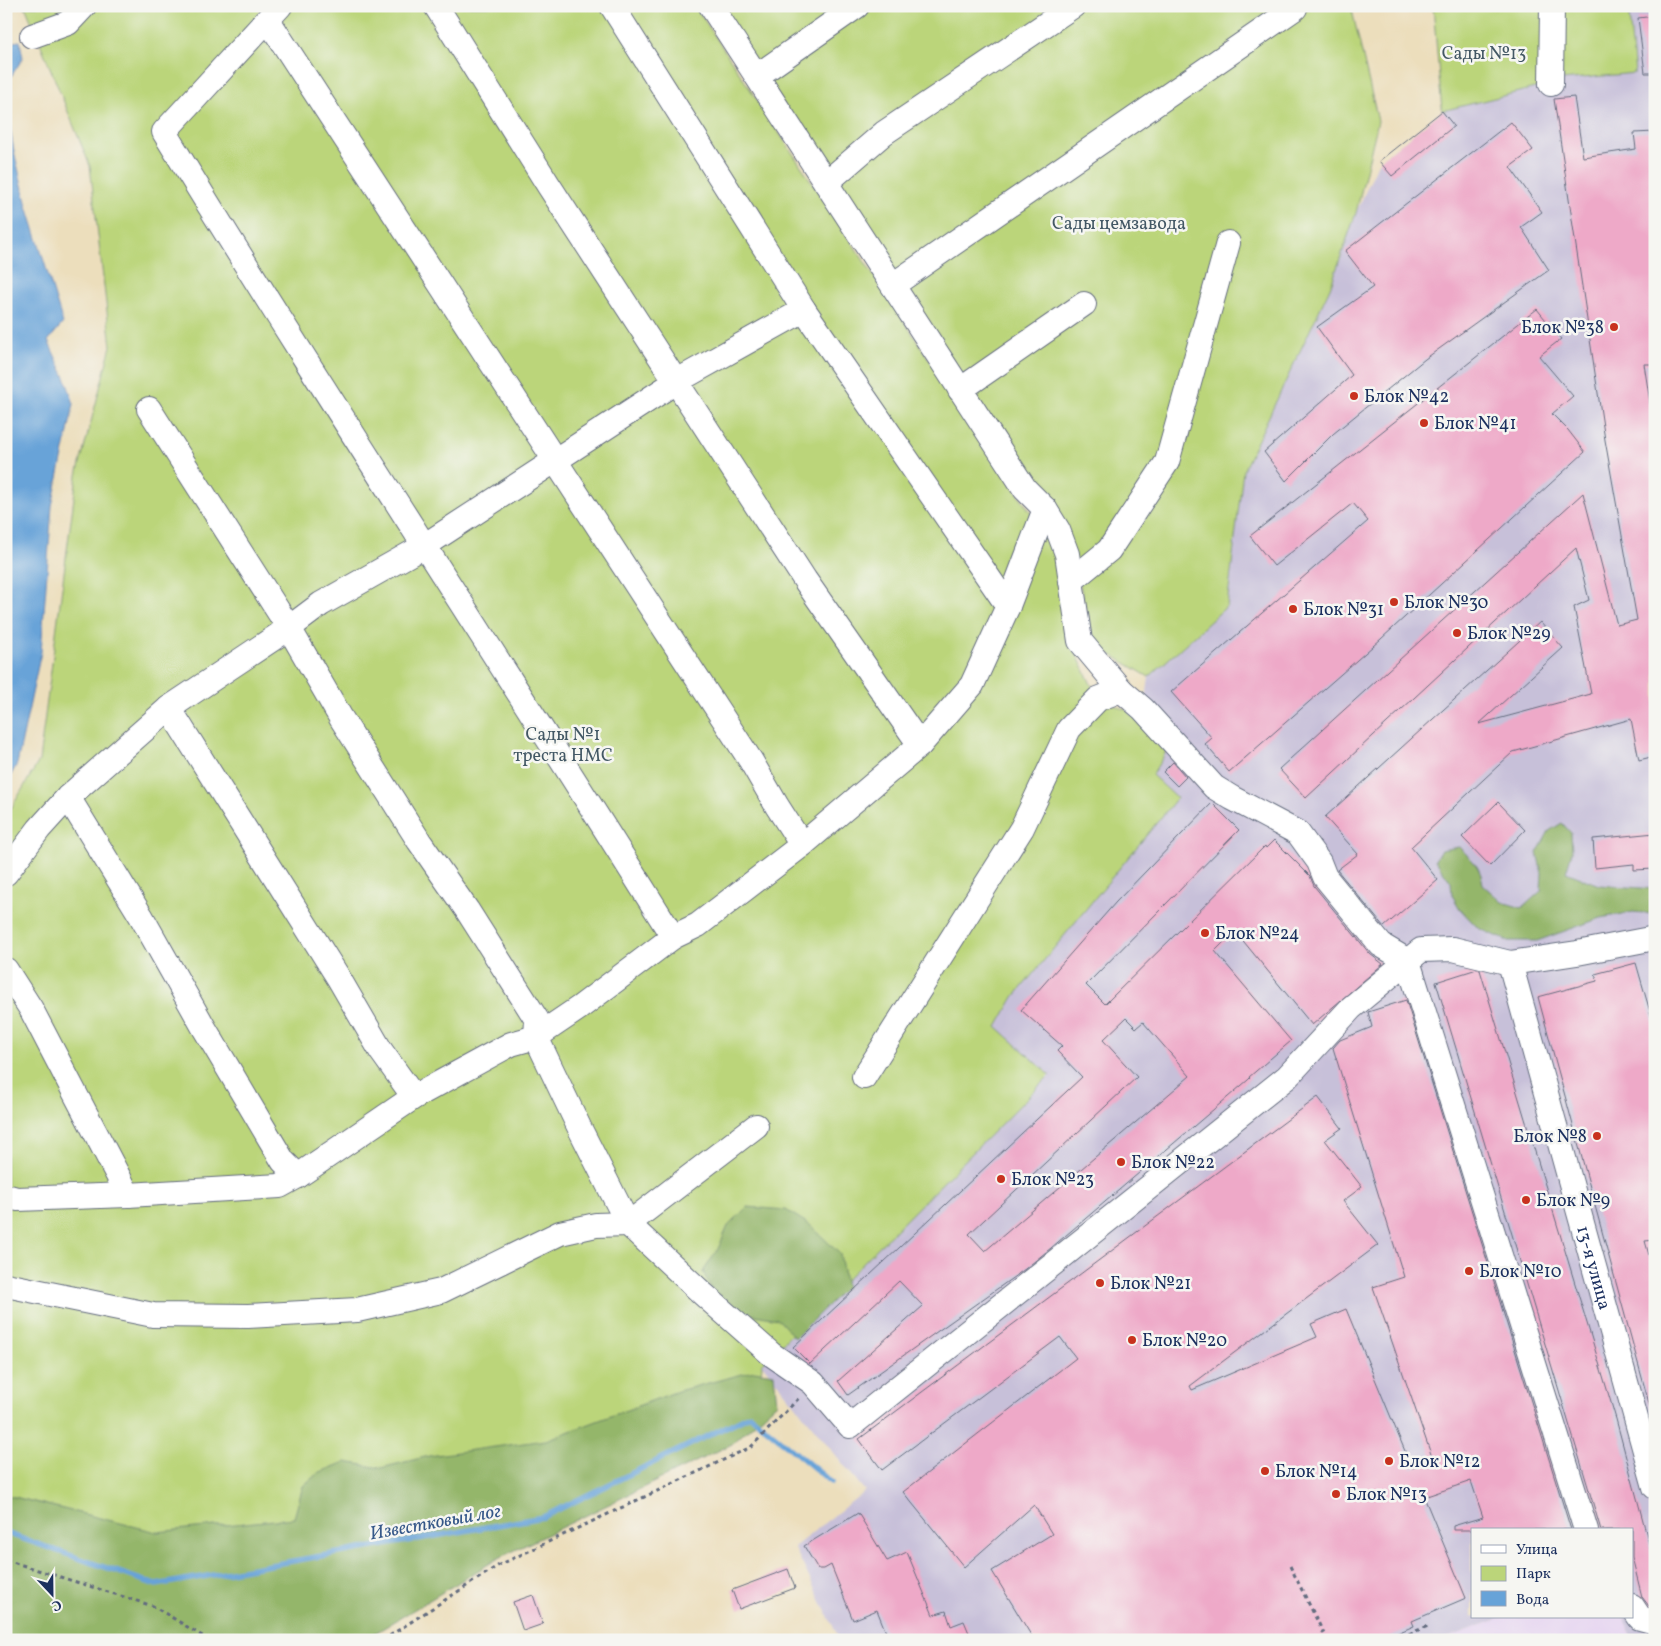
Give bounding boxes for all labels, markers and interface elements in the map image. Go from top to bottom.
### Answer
park label: Сады №13 [1442,42,1526,67]
park label: Сады цемзавода [1052,212,1186,237]
place label: Блок №38 [1521,316,1604,341]
marker: Блок №38 [1608,321,1620,333]
place label: Блок №42 [1364,385,1449,410]
marker: Блок №42 [1348,390,1360,402]
place label: Блок №41 [1434,412,1516,437]
marker: Блок №41 [1418,417,1430,429]
place label: Блок №30 [1404,591,1489,616]
marker: Блок №30 [1388,596,1400,608]
place label: Блок №31 [1303,598,1384,623]
marker: Блок №31 [1287,603,1299,615]
place label: Блок №29 [1467,622,1551,647]
marker: Блок №29 [1451,627,1463,639]
park label: Сады №1 треста НМС [513,723,613,769]
place label: Блок №24 [1215,922,1300,947]
marker: Блок №24 [1199,927,1211,939]
place label: Блок №8 [1513,1125,1587,1150]
marker: Блок №8 [1591,1130,1603,1142]
place label: Блок №22 [1131,1151,1215,1176]
marker: Блок №22 [1115,1156,1127,1168]
place label: Блок №23 [1011,1168,1094,1193]
marker: Блок №23 [995,1173,1007,1185]
place label: Блок №9 [1536,1189,1610,1214]
marker: Блок №9 [1520,1194,1532,1206]
street label: 13-я улица [1569,1223,1616,1313]
place label: Блок №10 [1479,1260,1562,1285]
marker: Блок №10 [1463,1265,1475,1277]
place label: Блок №21 [1110,1272,1191,1297]
marker: Блок №21 [1094,1277,1106,1289]
place label: Блок №20 [1142,1329,1227,1354]
marker: Блок №20 [1126,1334,1138,1346]
place label: Блок №12 [1399,1450,1480,1475]
marker: Блок №12 [1383,1455,1395,1467]
place label: Блок №14 [1275,1460,1357,1485]
marker: Блок №14 [1259,1465,1271,1477]
place label: Блок №13 [1346,1483,1427,1508]
marker: Блок №13 [1330,1488,1342,1500]
water label: Известковый лог [368,1499,503,1547]
legend [1471,1528,1634,1618]
text: Улица [1516,1540,1558,1561]
text: Парк [1516,1564,1551,1585]
north arrow [28,1568,78,1618]
text: Вода [1516,1590,1549,1611]
text: С [49,1594,64,1615]

